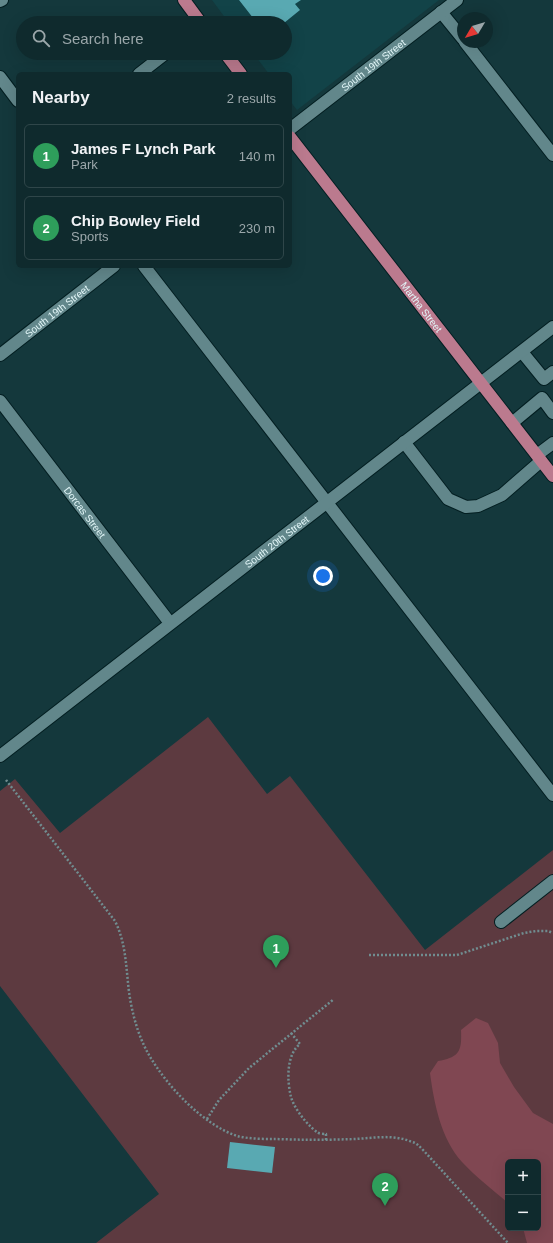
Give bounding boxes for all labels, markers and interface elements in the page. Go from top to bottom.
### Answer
north arrow [457,12,493,48]
search box [16,16,292,60]
icon: search [30,27,52,49]
text: Search here [62,30,144,47]
street label: South 19th Street [339,37,408,93]
text: Nearby [32,88,90,107]
text: 2 results [227,91,276,106]
text: James F Lynch Park [71,140,216,157]
text: 1 [42,149,50,164]
text: 140 m [239,149,275,164]
text: Park [71,157,98,172]
text: Chip Bowley Field [71,212,200,229]
text: 2 [42,221,50,236]
text: 230 m [239,221,275,236]
text: Sports [71,229,109,244]
street label: Martha Street [398,280,444,335]
street label: South 19th Street [23,283,91,339]
street label: Dorcas Street [62,485,108,540]
street label: South 20th Street [243,514,311,570]
your location [313,566,333,586]
pin: 1 [263,935,289,968]
map controls [505,1159,541,1231]
button: + [505,1159,541,1195]
pin: 2 [372,1173,398,1206]
button: − [505,1195,541,1231]

